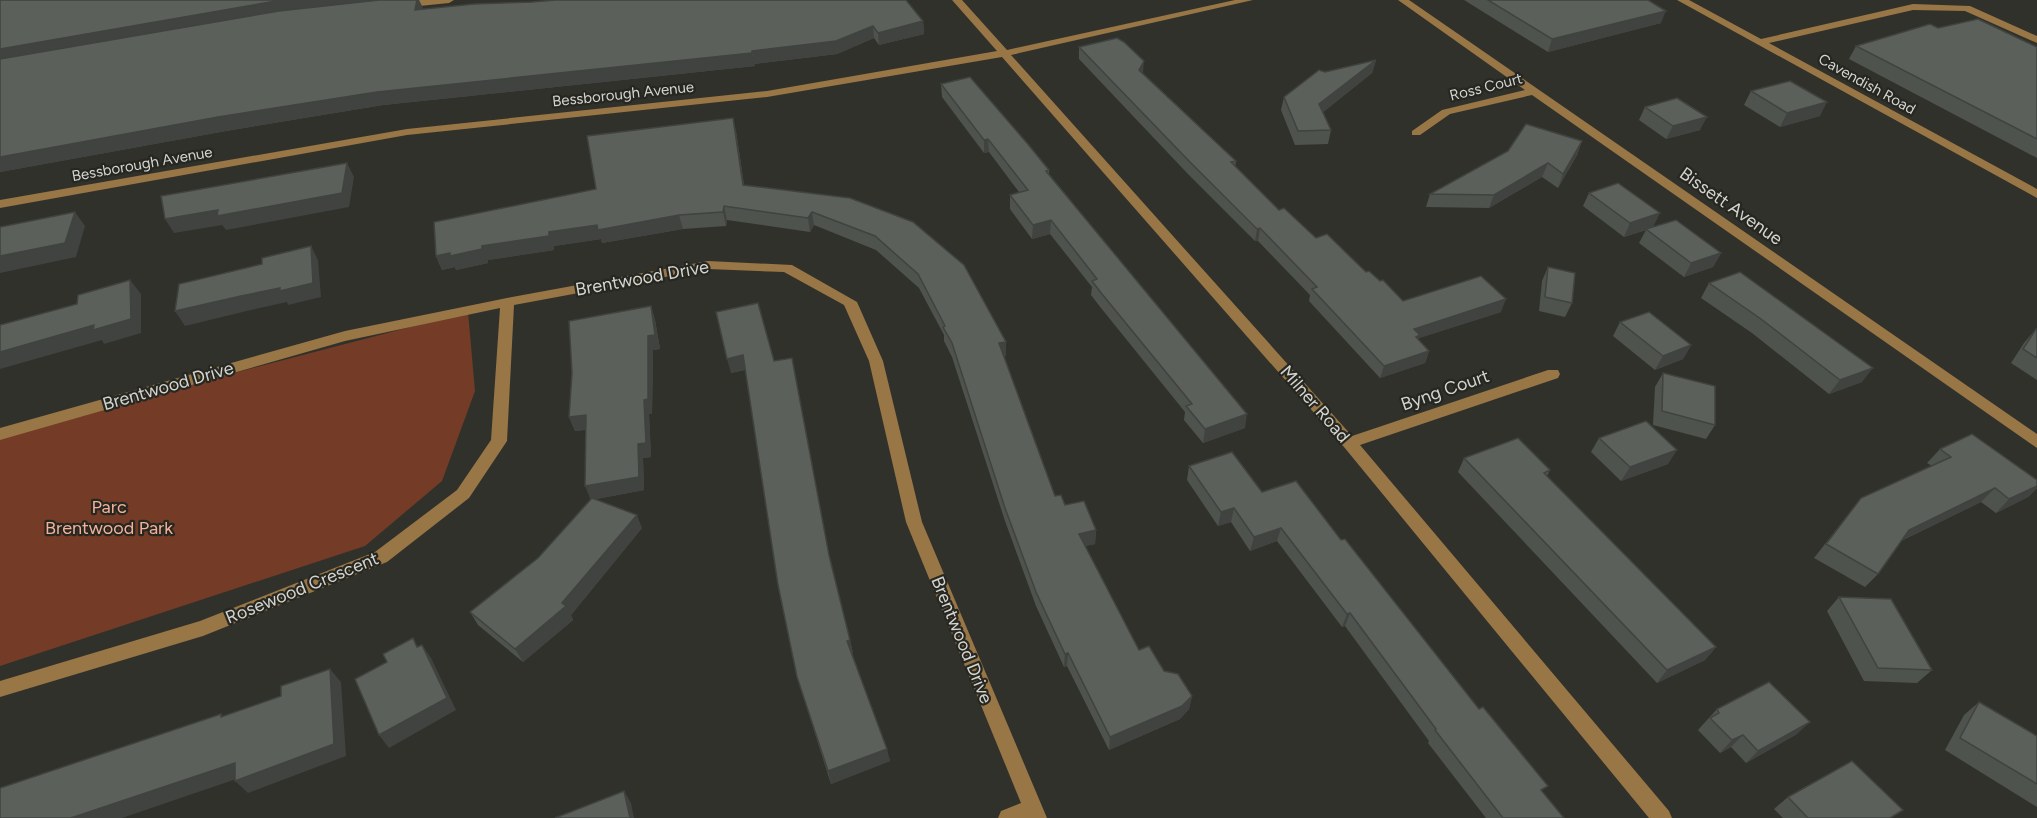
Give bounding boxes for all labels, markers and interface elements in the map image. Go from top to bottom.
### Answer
street label: Cavendish Road [1815,50,1919,118]
street label: Ross Court [1448,69,1525,105]
street label: Bessborough Avenue [551,78,695,110]
street label: Bessborough Avenue [70,143,214,185]
street label: Bissett Avenue [1675,162,1787,250]
street label: Brentwood Drive [574,255,711,301]
street label: Brentwood Drive [100,357,236,415]
street label: Milner Road [1275,361,1355,447]
street label: Byng Court [1398,365,1492,415]
park label: Parc Brentwood Park [45,496,173,539]
street label: Rosewood Crescent [222,547,382,629]
street label: Brentwood Drive [926,573,998,707]

